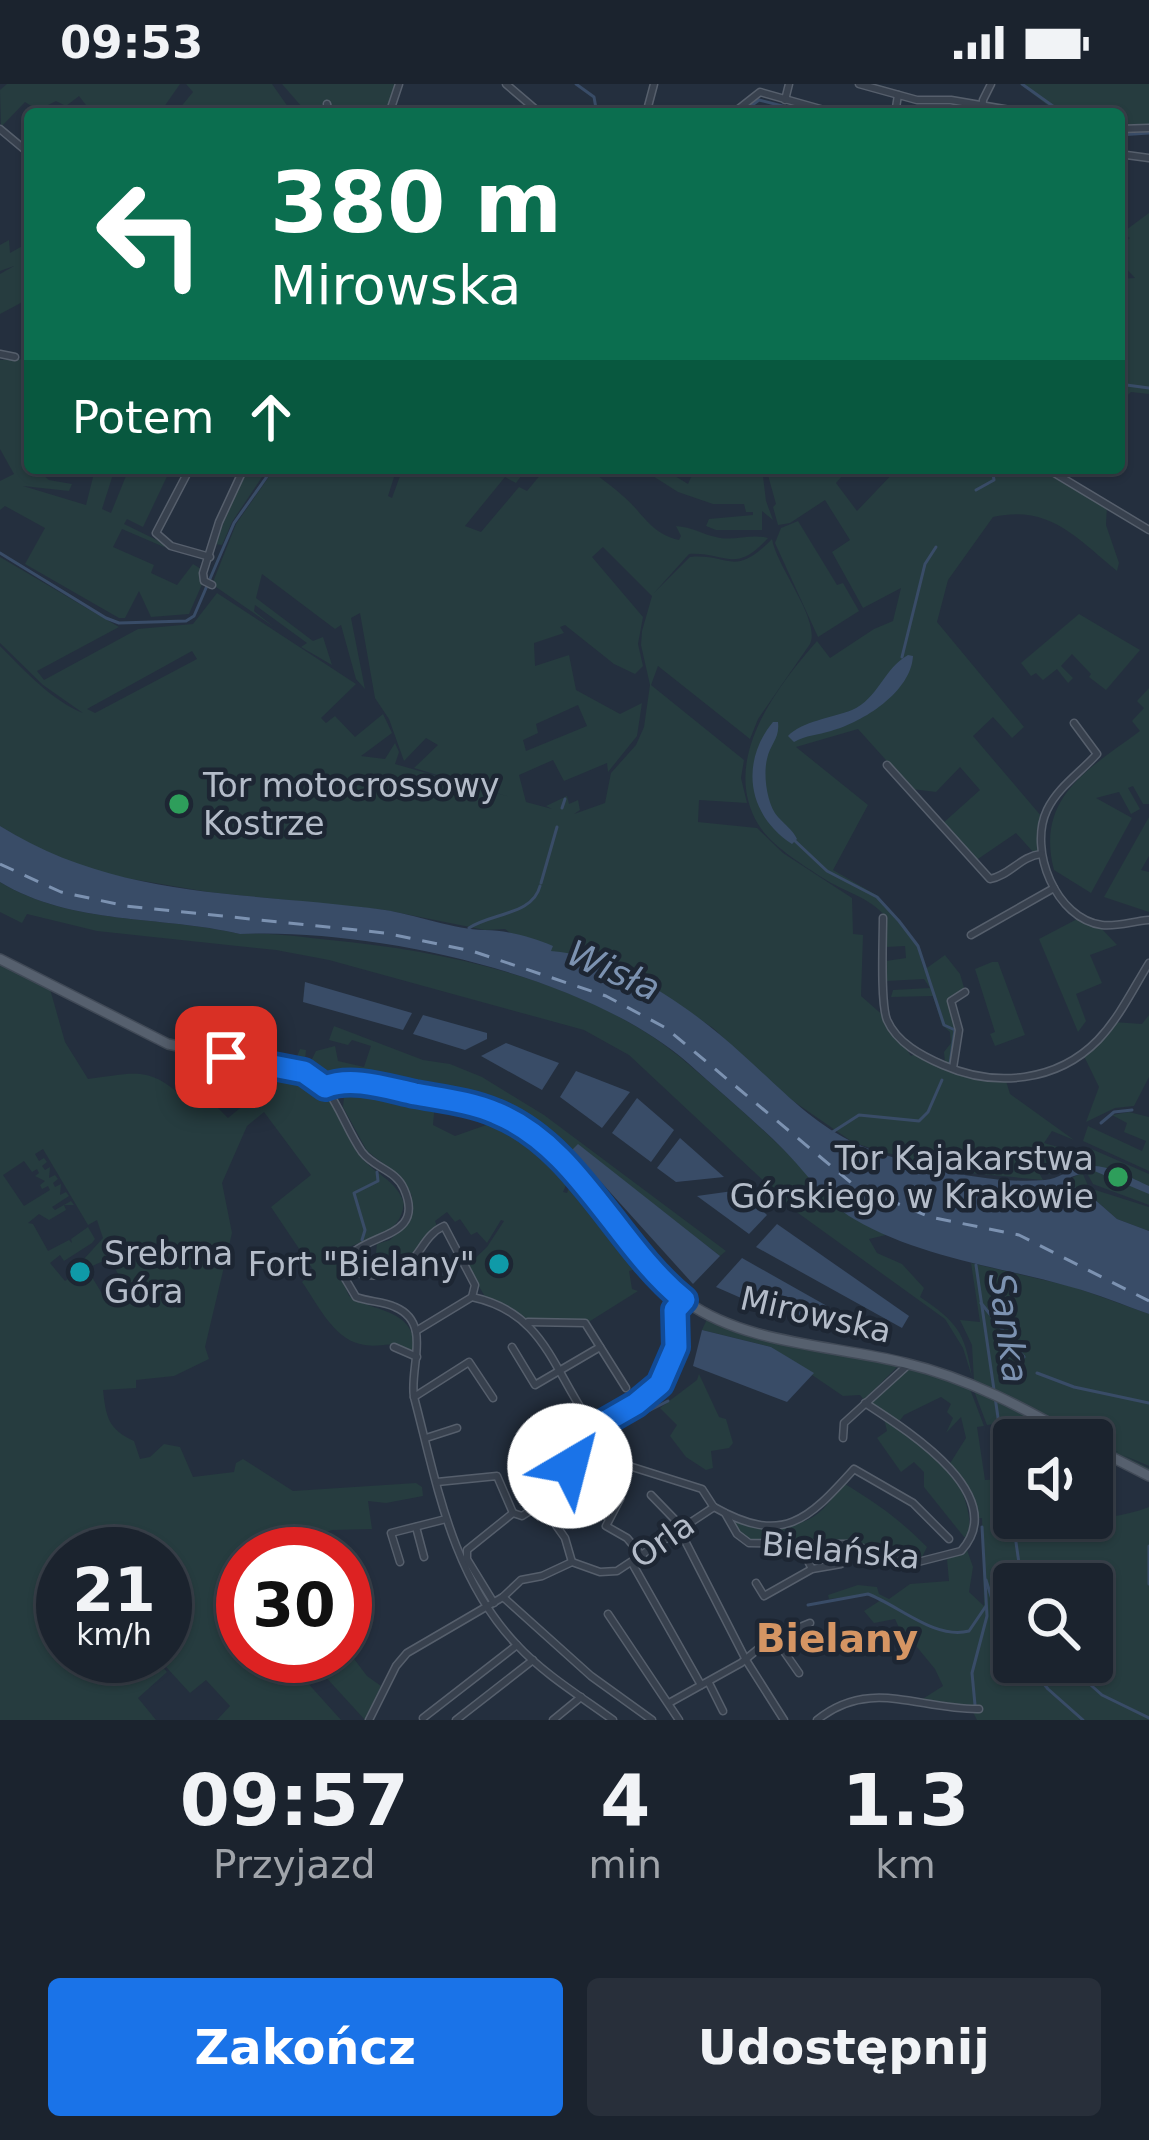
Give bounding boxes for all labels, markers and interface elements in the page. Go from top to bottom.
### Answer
text: 09:53 [60,16,203,69]
text: 380 m [270,154,562,252]
icon: left [72,156,228,312]
text: Mirowska [270,254,521,317]
icon: ahead [238,384,304,450]
text: Potem [72,391,214,444]
place label: Tor motocrossowy Kostrze [202,766,500,843]
marker: Tor motocrossowy Kostrze [166,791,192,817]
water label: Wisła [561,932,666,1009]
pin [175,1006,277,1108]
icon: arrive [193,1024,259,1090]
place label: Tor Kajakarstwa Górskiego w Krakowie [730,1139,1094,1216]
marker: Tor Kajakarstwa Górskiego w Krakowie [1105,1164,1131,1190]
place label: Srebrna Góra [104,1234,233,1311]
place label: Fort "Bielany" [248,1245,475,1284]
marker: Fort "Bielany" [486,1251,512,1277]
marker: Srebrna Góra [67,1259,93,1285]
water label: Sanka [981,1270,1037,1386]
street label: Mirowska [737,1278,895,1351]
position arrow [507,1403,633,1529]
map controls [993,1419,1113,1683]
button: sound [993,1419,1113,1539]
street label: Orla [623,1505,702,1576]
street label: Bielańska [760,1524,922,1577]
speed limit sign: 30 [216,1527,372,1683]
text: 21 [72,1555,156,1625]
button: search [993,1563,1113,1683]
district label: Bielany [756,1616,918,1661]
text: km/h [76,1617,152,1652]
text: 09:57 [180,1758,409,1842]
text: 4 [600,1758,650,1842]
text: 1.3 [842,1758,969,1842]
text: Przyjazd [213,1842,375,1887]
text: min [589,1842,662,1887]
text: km [875,1842,936,1887]
button: Zakończ [48,1978,563,2116]
button: Udostępnij [587,1978,1101,2116]

